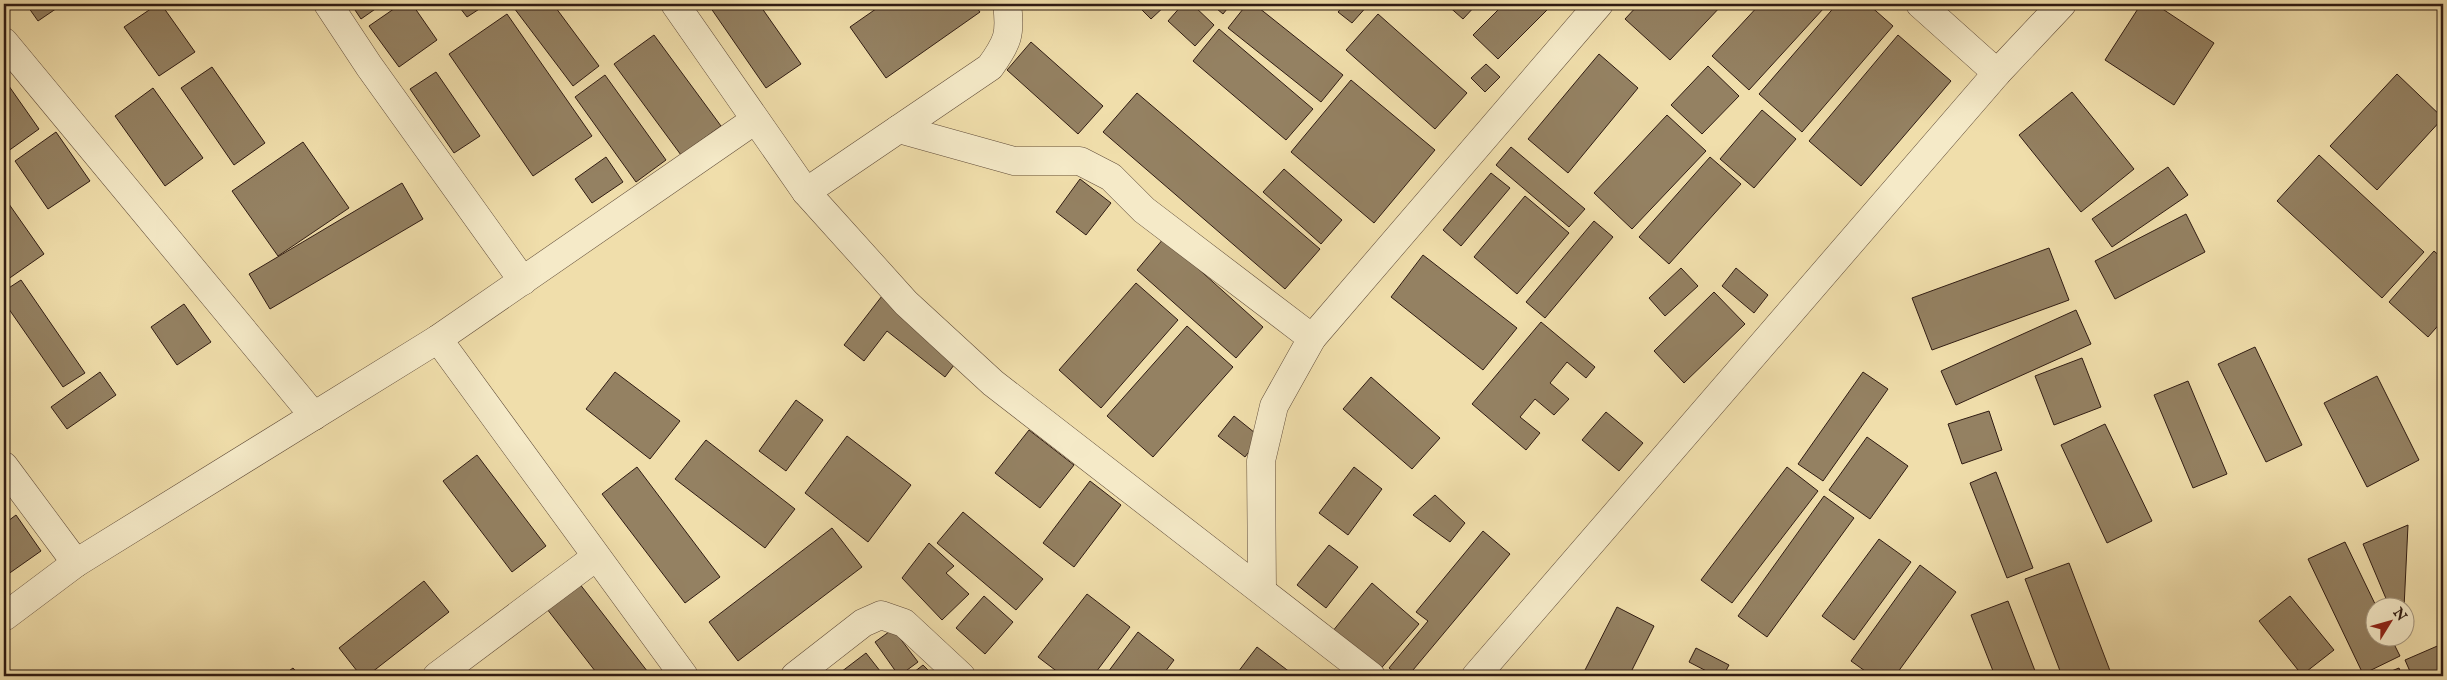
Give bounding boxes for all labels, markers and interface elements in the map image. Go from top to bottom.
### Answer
north arrow [2364,598,2414,648]
text: N [2388,604,2410,625]

